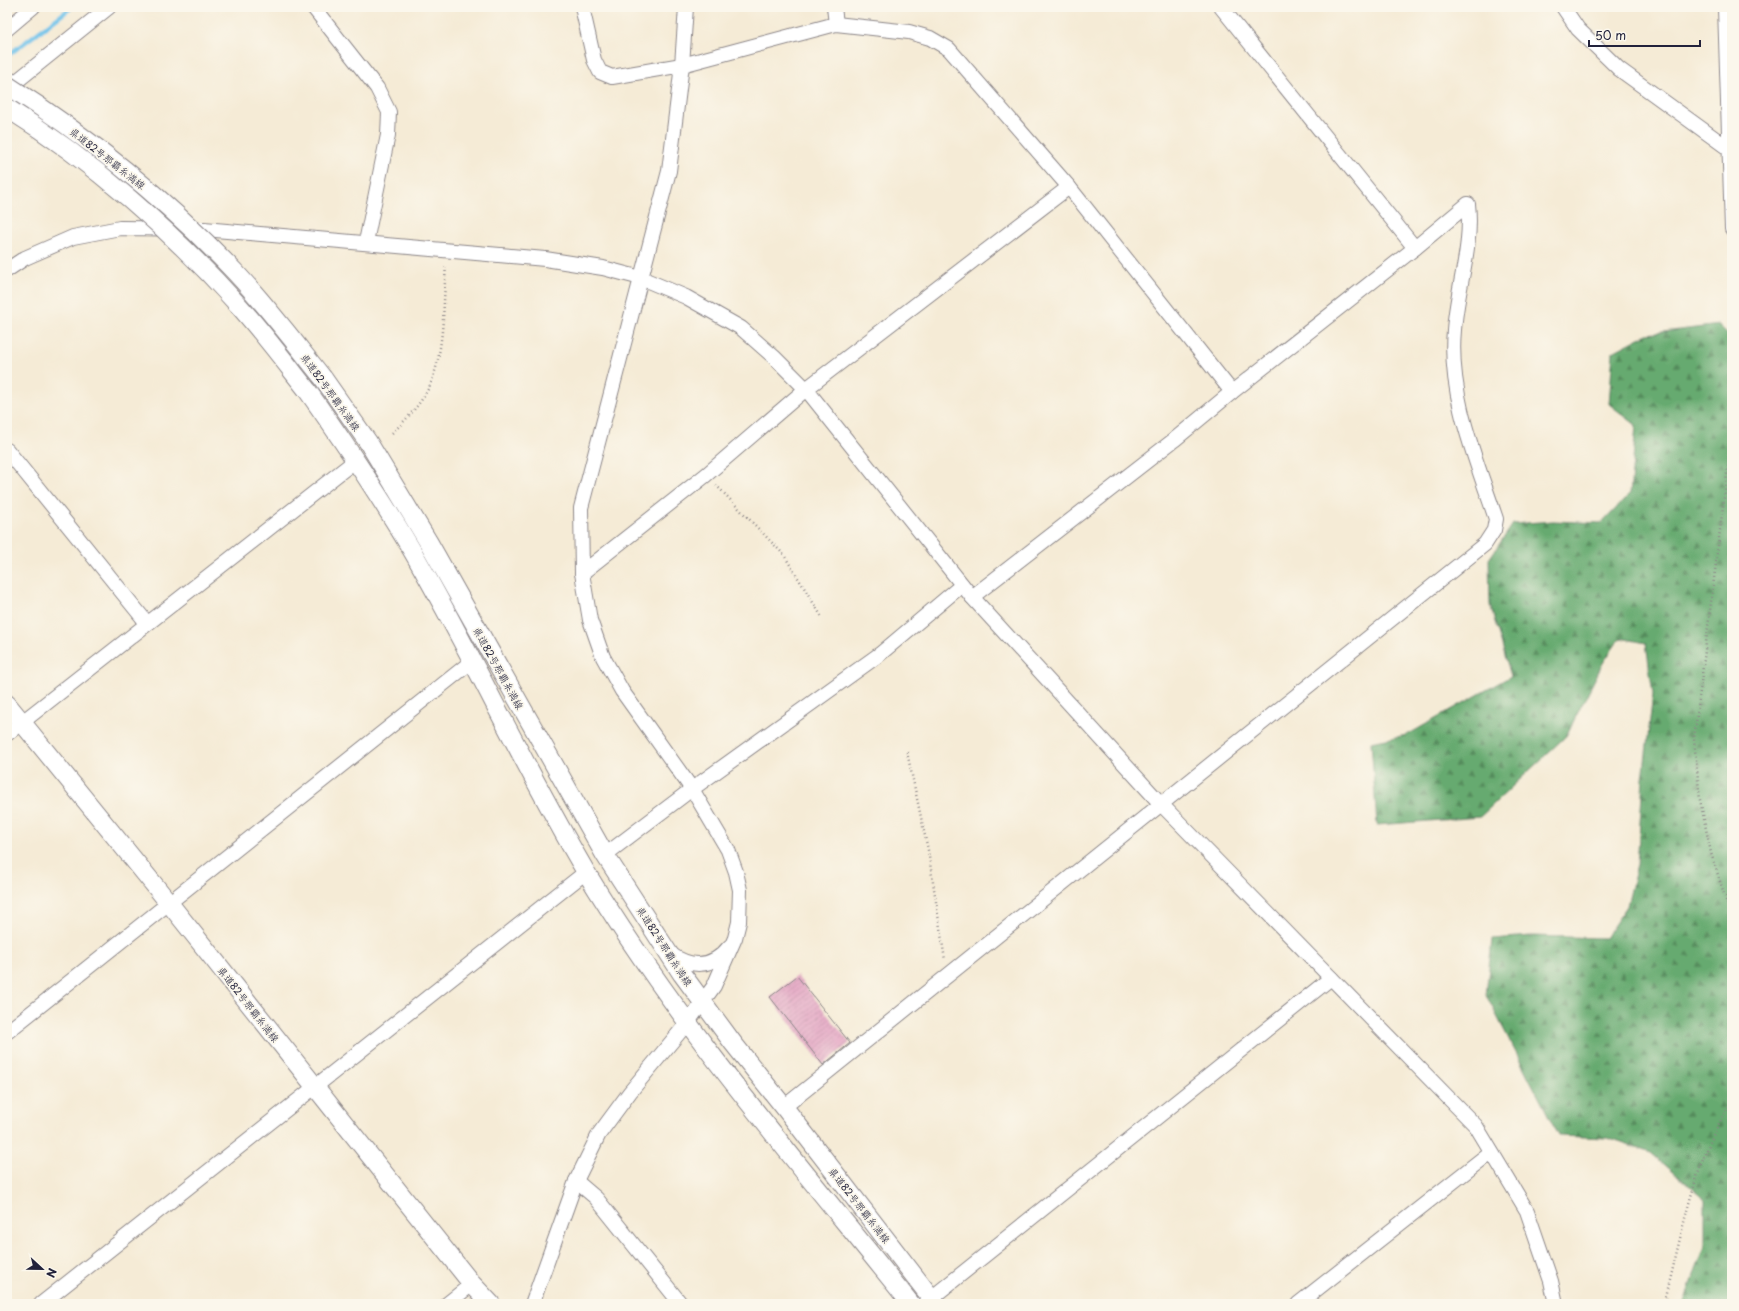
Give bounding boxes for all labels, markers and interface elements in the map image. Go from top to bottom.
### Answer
scale bar [1589,22,1700,48]
text: 50 m [1595,26,1626,44]
street label: 県道82号那覇糸満線 [67,124,149,192]
street label: 県道82号那覇糸満線 [298,350,364,434]
street label: 県道82号那覇糸満線 [470,624,528,712]
street label: 県道82号那覇糸満線 [634,903,696,989]
street label: 県道82号那覇糸満線 [215,963,283,1045]
street label: 県道82号那覇糸満線 [826,1164,894,1246]
north arrow [22,1249,62,1289]
text: N [42,1266,61,1280]

